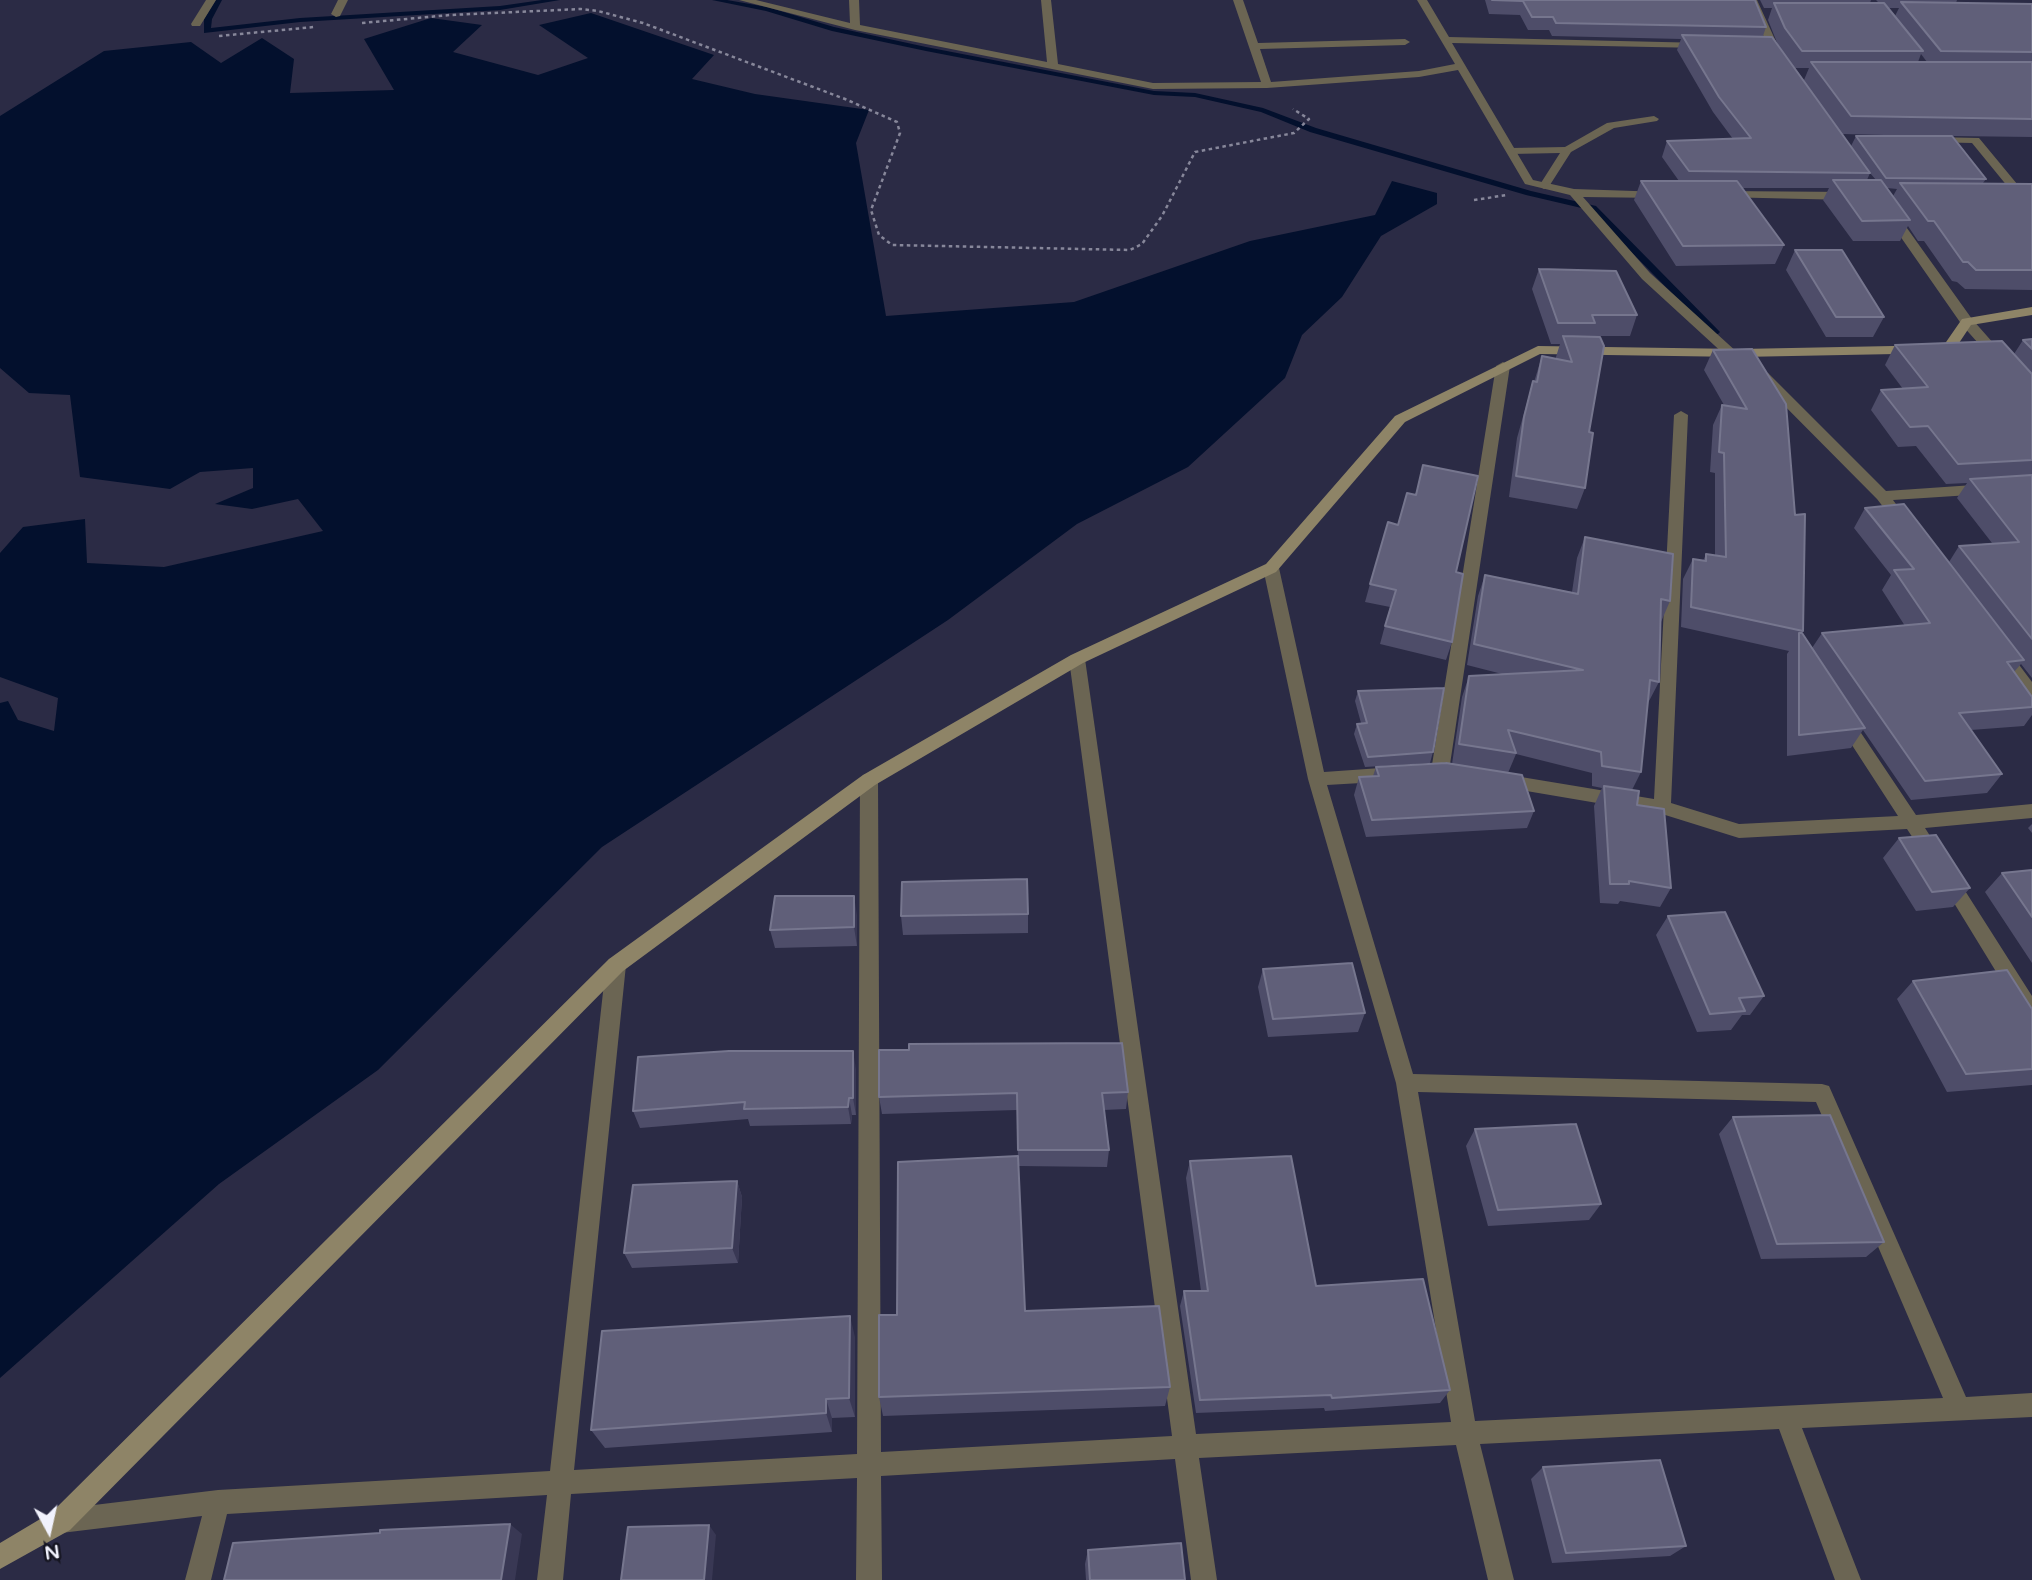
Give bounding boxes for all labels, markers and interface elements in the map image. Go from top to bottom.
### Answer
north arrow [14,1496,84,1566]
text: N [43,1540,61,1564]

